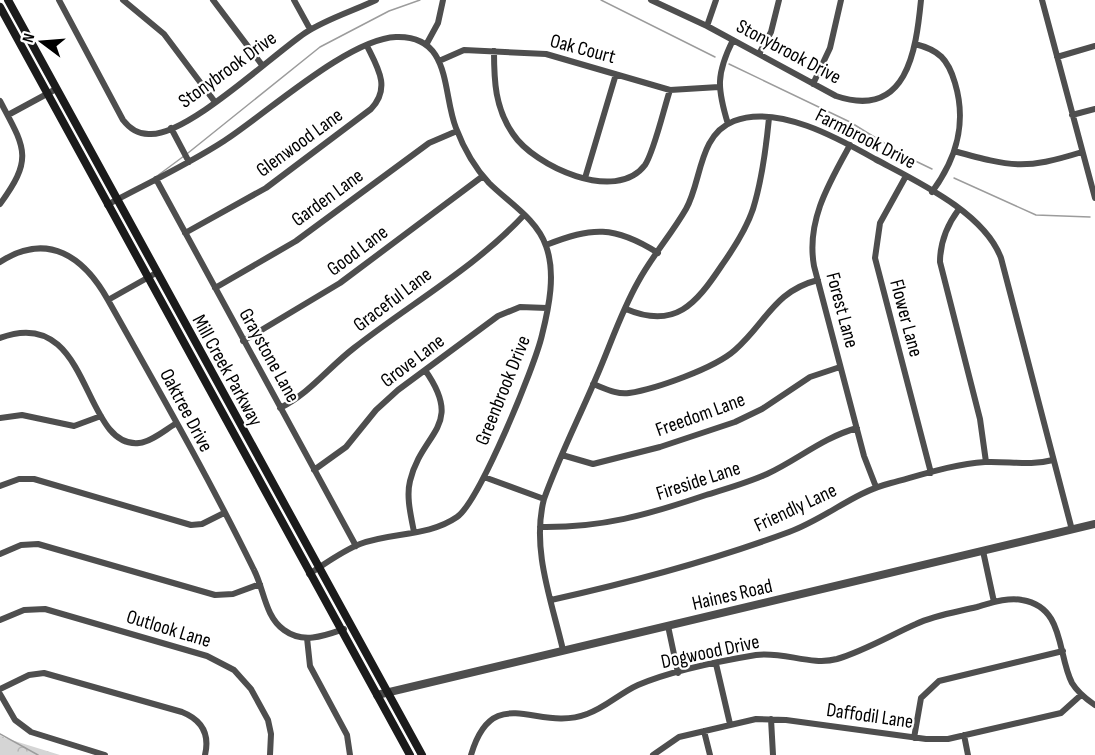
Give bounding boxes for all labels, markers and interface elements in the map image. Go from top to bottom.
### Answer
north arrow [12,12,72,72]
street label: Stonybrook Drive [732,14,845,89]
street label: Stonybrook Drive [174,26,281,113]
street label: Oak Court [548,29,618,69]
text: N [19,32,39,45]
street label: Glenwood Lane [252,103,348,182]
street label: Farmbrook Drive [811,103,920,174]
street label: Garden Lane [287,164,368,232]
street label: Good Lane [322,220,393,281]
street label: Graceful Lane [349,263,436,337]
street label: Forest Lane [820,270,864,351]
street label: Flower Lane [884,277,928,360]
street label: Graystone Lane [234,304,305,407]
street label: Mill Creek Parkway [187,311,268,431]
street label: Grove Lane [376,329,449,393]
street label: Greenbrook Drive [470,332,536,449]
street label: Oaktree Drive [154,365,218,456]
street label: Freedom Lane [652,388,748,442]
street label: Fireside Lane [653,456,743,506]
street label: Friendly Lane [750,478,840,537]
street label: Haines Road [690,574,775,616]
street label: Outlook Lane [124,605,214,653]
street label: Dogwood Drive [659,630,762,674]
street label: Daffodil Lane [825,698,915,734]

